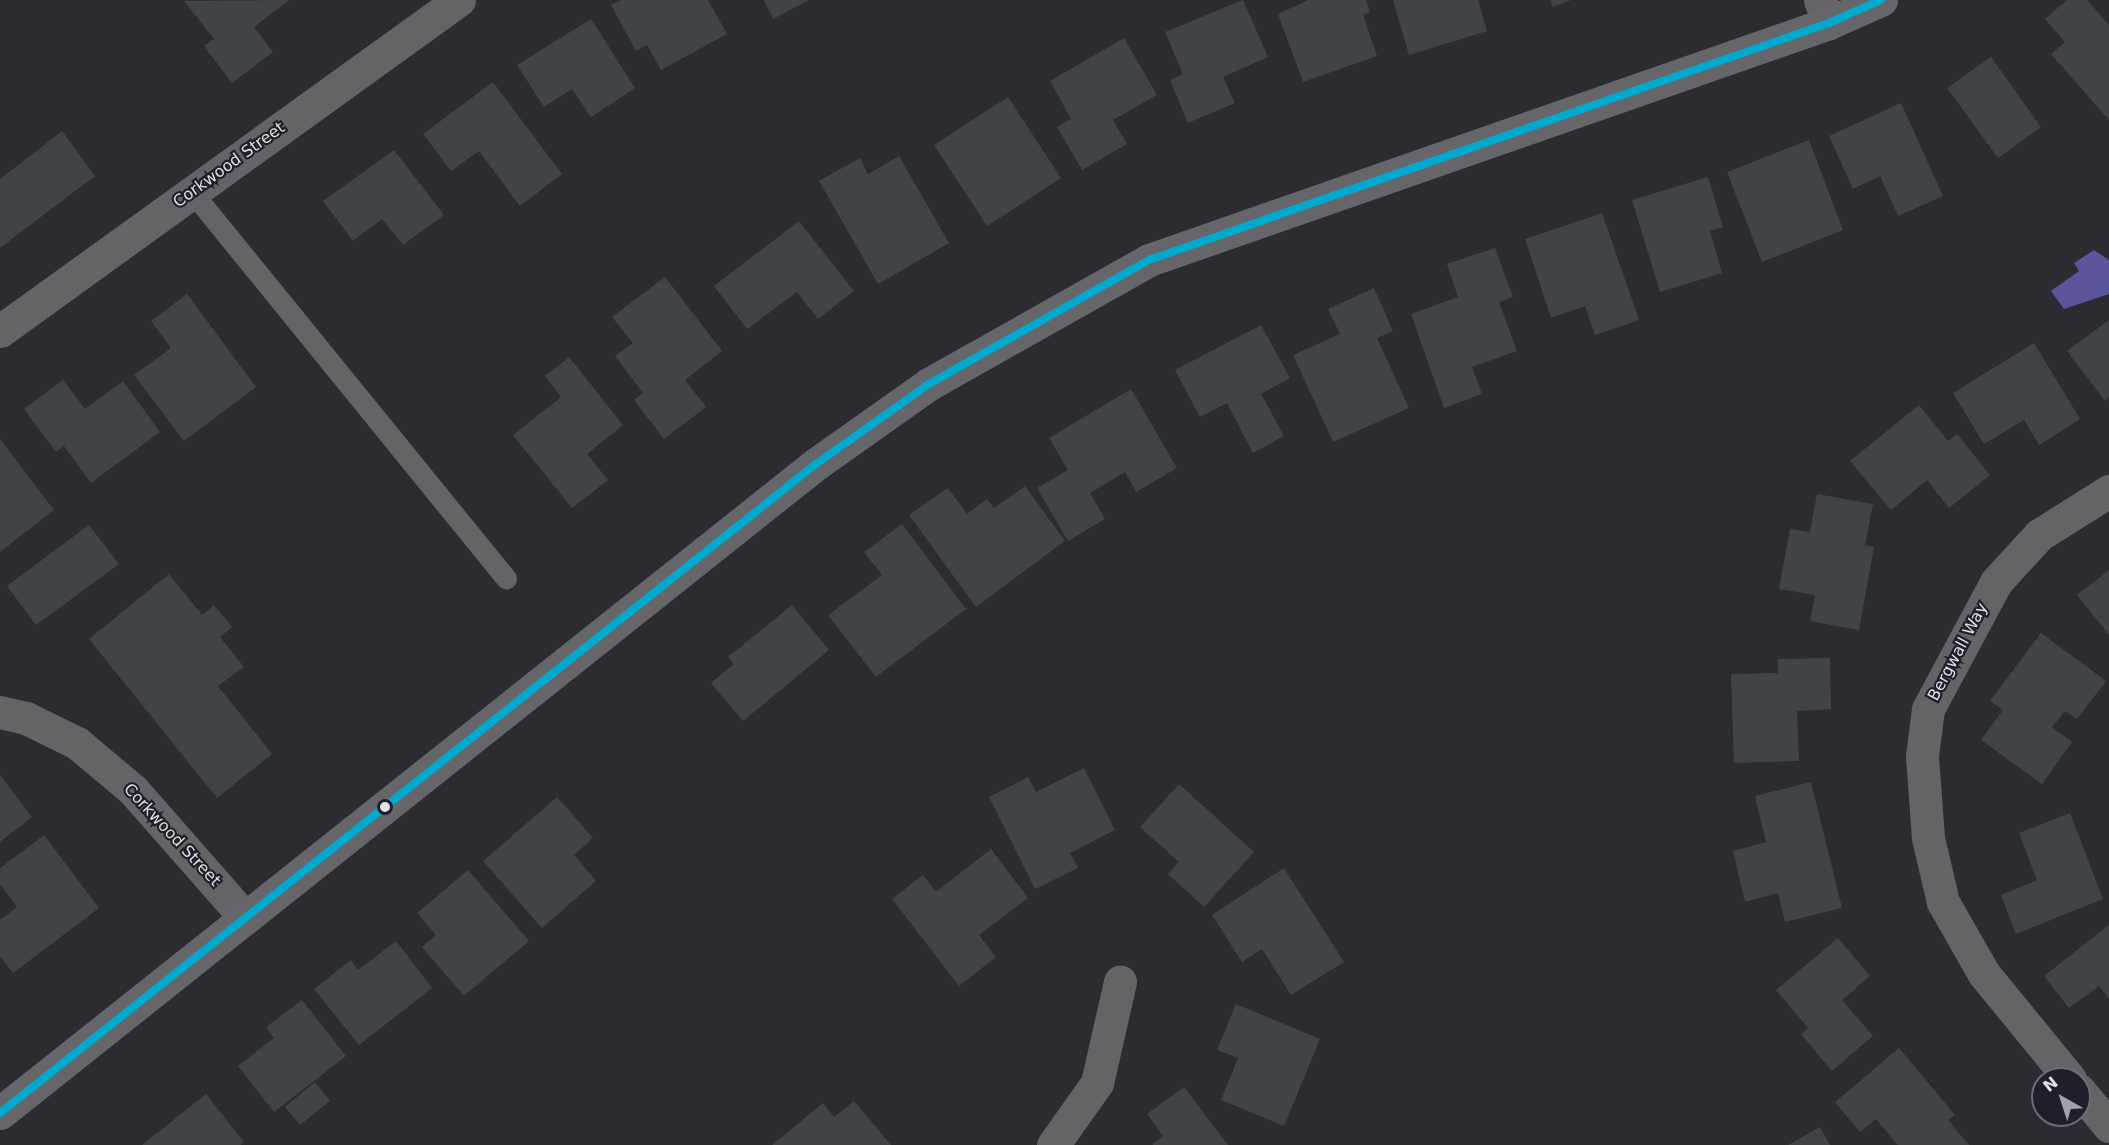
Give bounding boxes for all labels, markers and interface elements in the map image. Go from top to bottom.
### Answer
street label: Corkwood Street [169,118,289,212]
street label: Bergwall Way [1924,600,1992,704]
street label: Corkwood Street [120,780,224,890]
unlabelled marker [379,801,391,813]
north arrow [2031,1067,2091,1127]
text: N [2039,1073,2062,1096]

